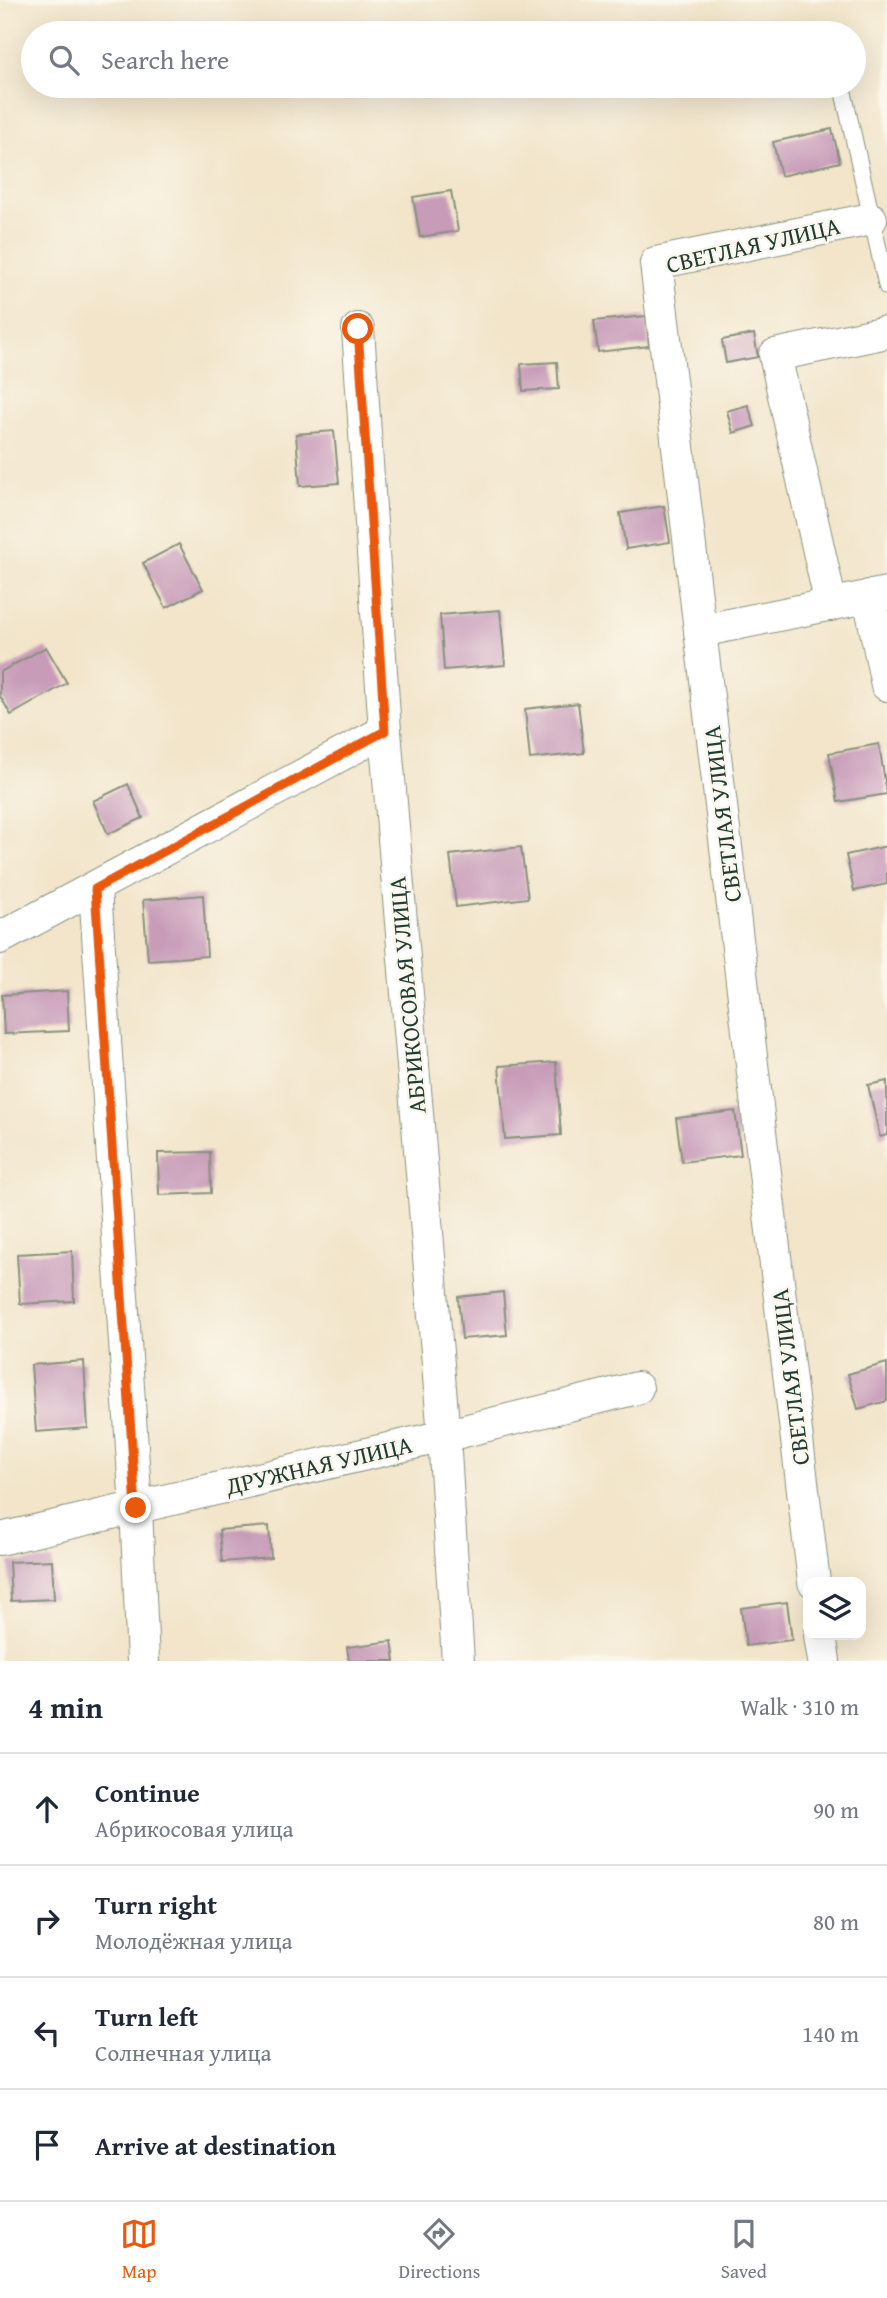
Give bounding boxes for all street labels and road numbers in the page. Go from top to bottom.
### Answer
street label: СВЕТЛАЯ УЛИЦА [663,208,844,282]
street label: СВЕТЛАЯ УЛИЦА [694,723,750,904]
street label: АБРИКОСОВАЯ УЛИЦА [379,875,435,1115]
street label: СВЕТЛАЯ УЛИЦА [762,1286,818,1467]
street label: ДРУЖНАЯ УЛИЦА [221,1426,416,1504]

